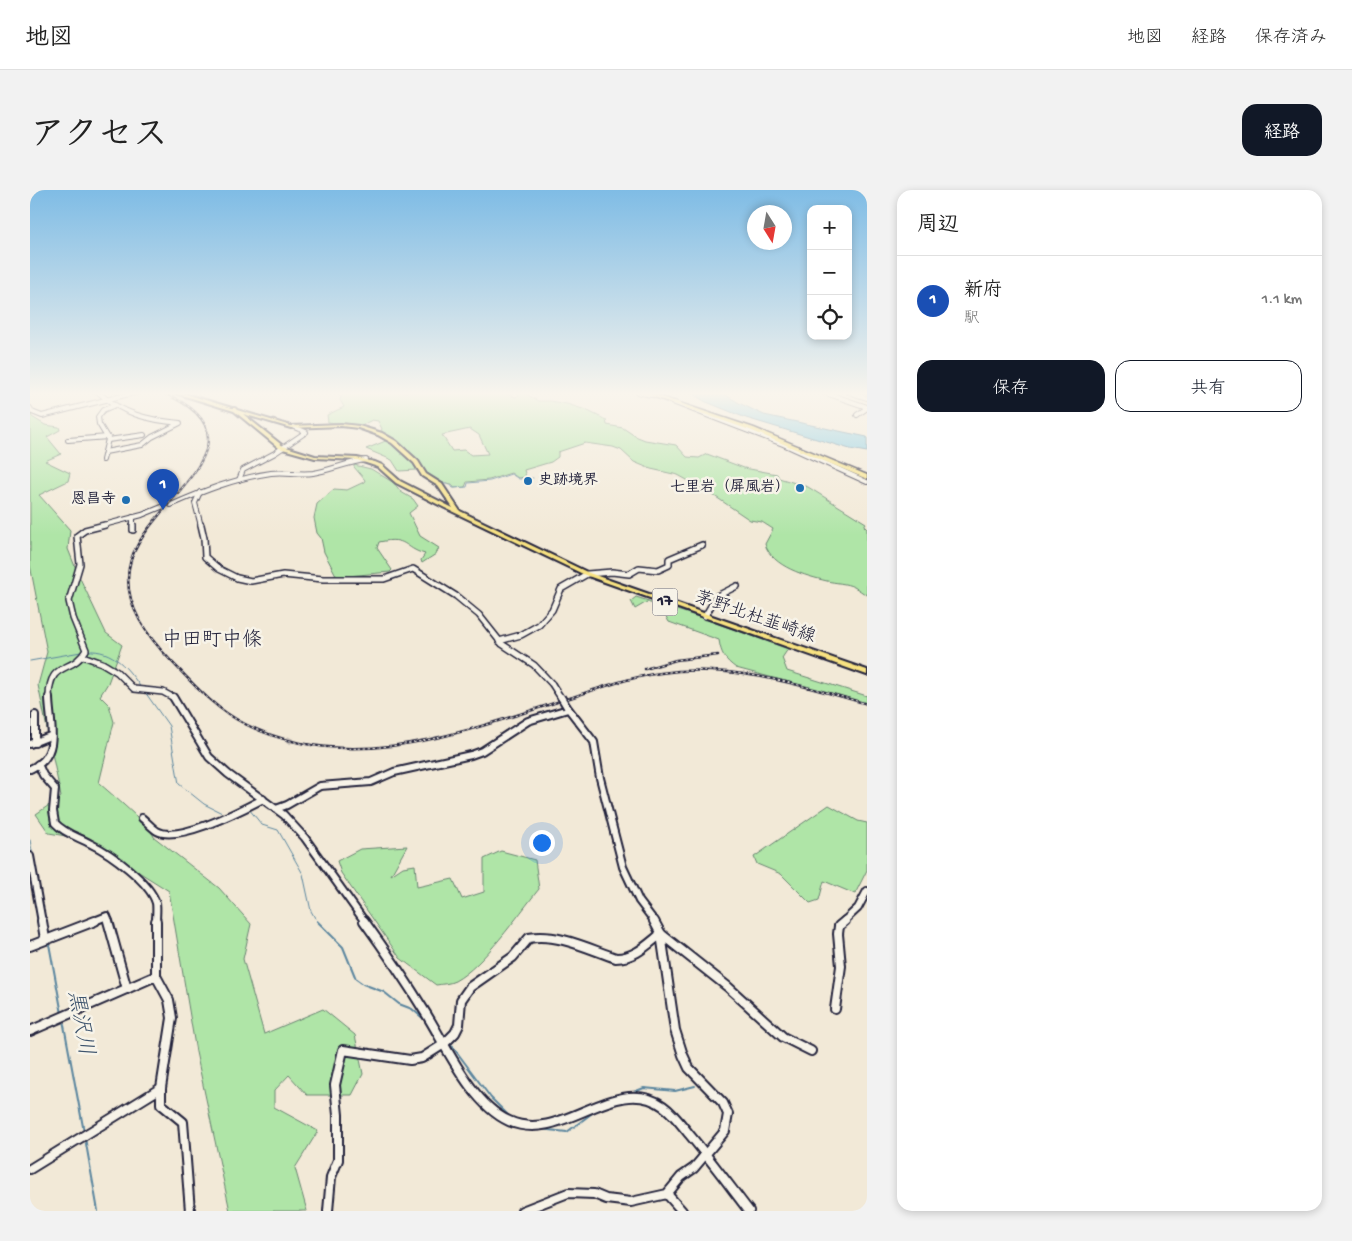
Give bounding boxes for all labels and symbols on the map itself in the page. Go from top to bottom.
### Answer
north arrow [747,205,792,250]
pin: 1 [147,469,179,510]
place label: 史跡境界 [538,471,598,490]
marker: 史跡境界 [522,475,534,487]
place label: 七里岩（屏風岩） [670,478,790,497]
marker: 七里岩（屏風岩） [794,482,806,494]
place label: 恩昌寺 [71,490,116,509]
marker: 恩昌寺 [120,494,132,506]
street label: 茅野北杜韮崎線 [692,587,818,648]
road number: 17 [652,588,678,616]
district label: 中田町中條 [162,628,262,653]
your location [529,830,555,856]
water label: 黒沢川 [60,988,98,1058]

